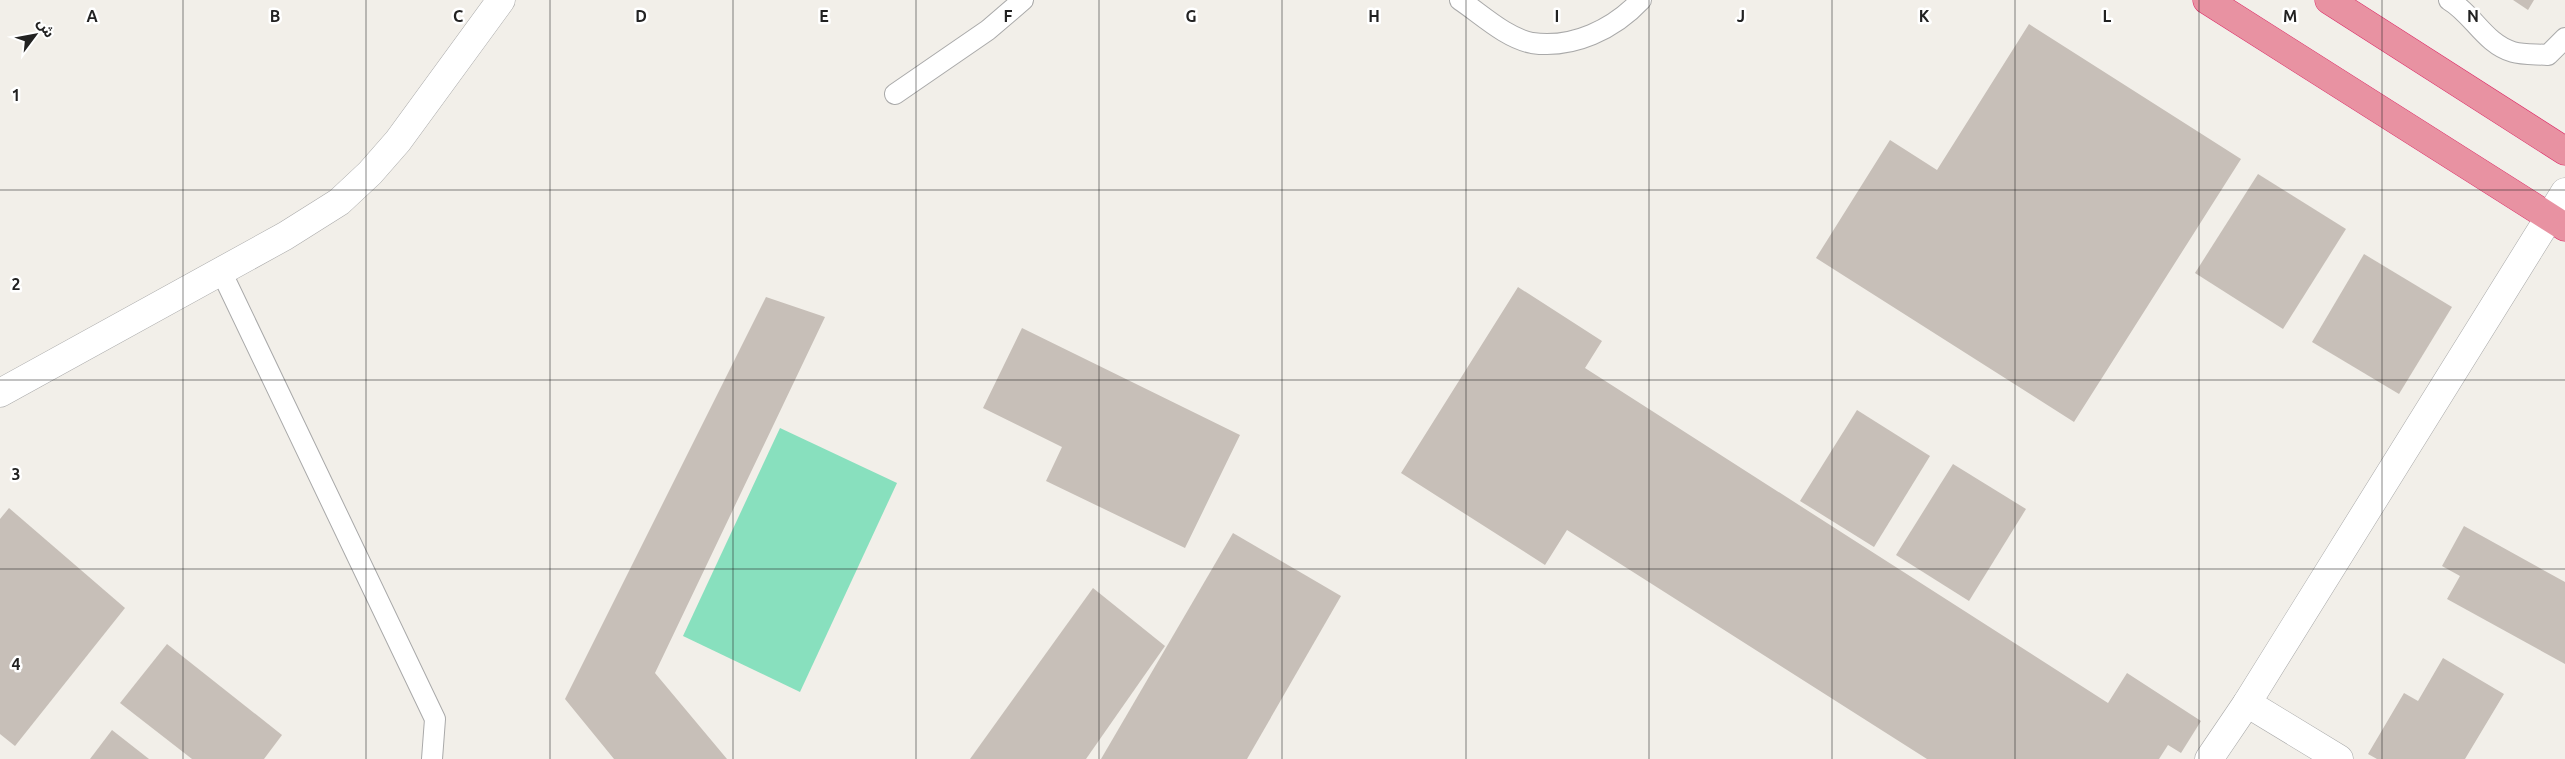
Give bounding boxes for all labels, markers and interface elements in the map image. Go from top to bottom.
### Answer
text: A [86,7,98,25]
text: B [270,7,280,25]
text: C [453,7,463,25]
text: D [635,7,647,25]
text: E [819,7,829,25]
text: F [1004,7,1013,25]
text: G [1185,7,1197,25]
text: H [1368,7,1380,25]
text: I [1555,7,1559,25]
text: J [1737,7,1745,25]
text: K [1919,7,1930,25]
text: L [2103,7,2112,25]
text: M [2283,7,2297,25]
text: N [2467,7,2479,25]
north arrow [10,10,60,60]
text: ش [34,16,58,40]
text: 1 [11,86,21,104]
text: 2 [11,275,21,293]
text: 3 [11,465,21,483]
text: 4 [11,655,21,673]

